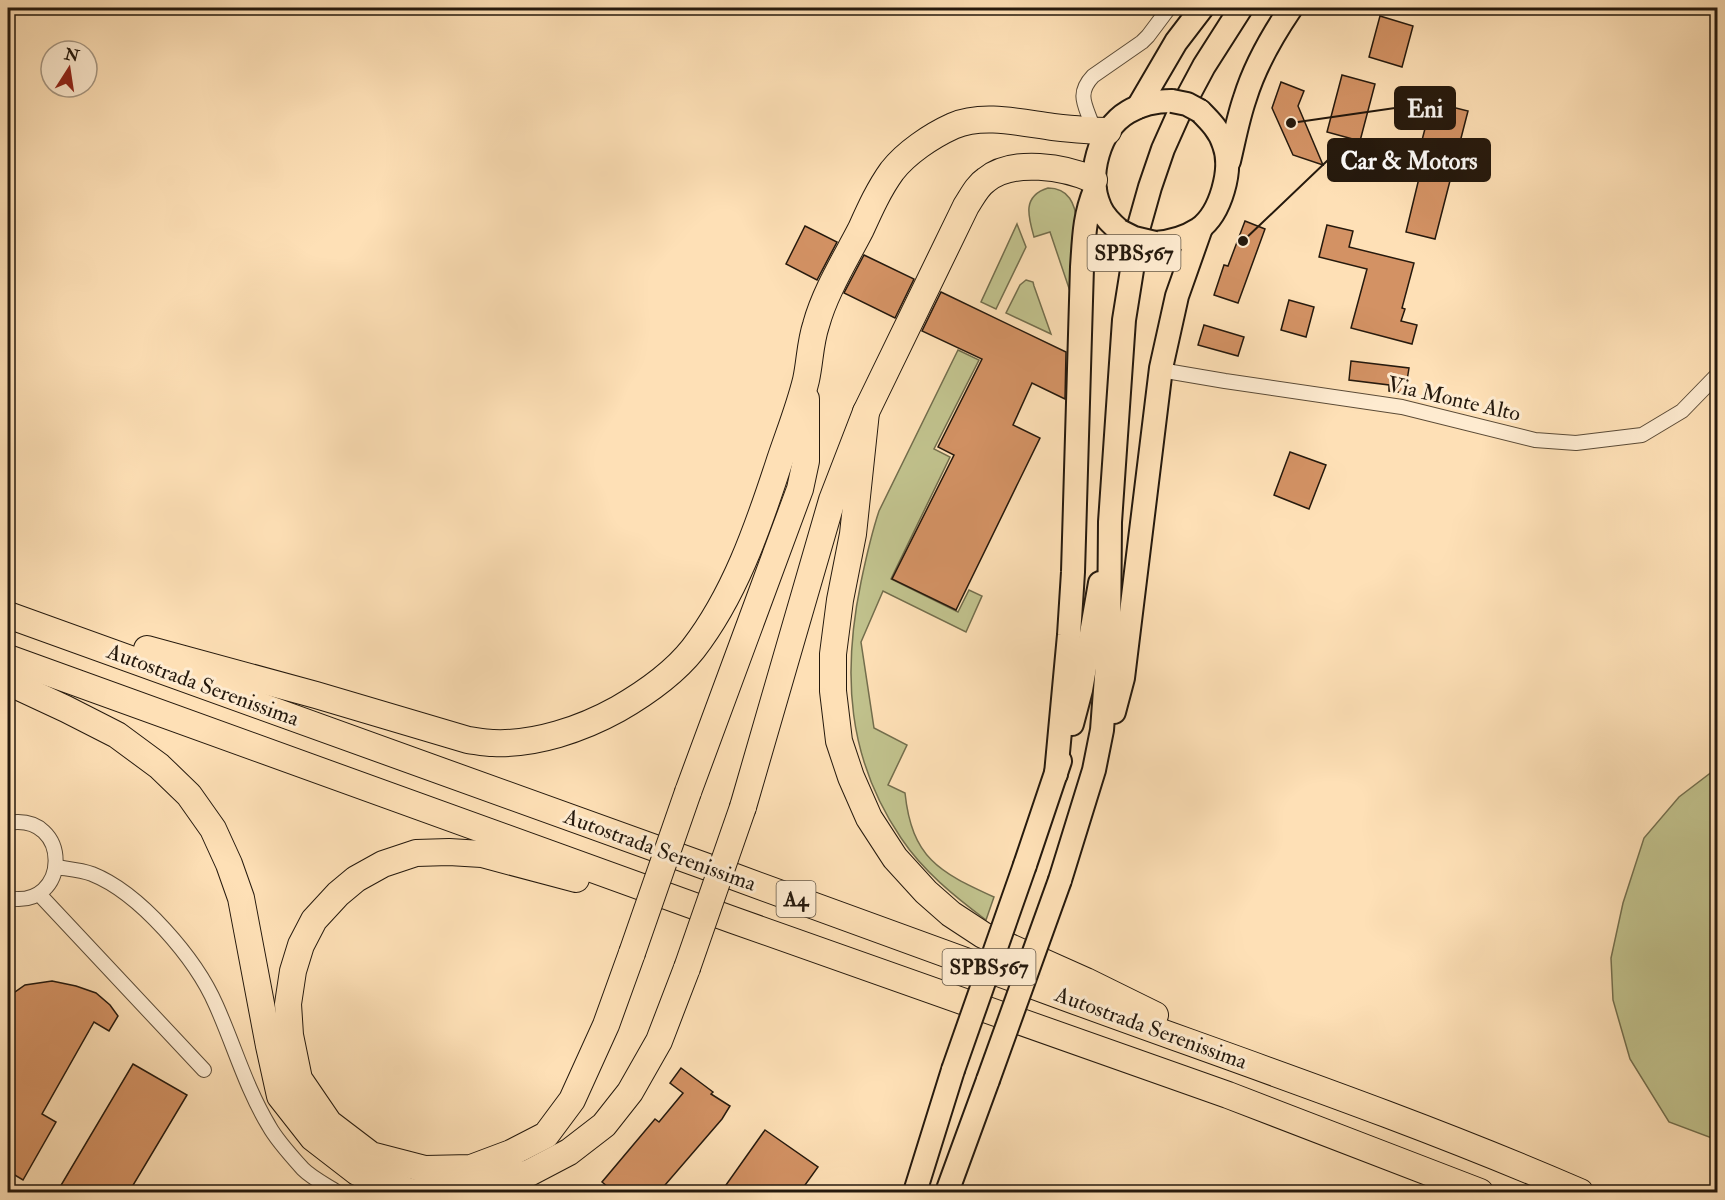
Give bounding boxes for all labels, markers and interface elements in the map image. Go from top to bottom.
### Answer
north arrow [39,39,99,99]
text: N [62,44,82,67]
callout: Eni [1395,87,1455,129]
text: Eni [1407,94,1444,125]
callout: Car & Motors [1328,139,1490,181]
text: Car & Motors [1340,146,1478,177]
road number: SPBS567 [1088,235,1180,271]
street label: Via Monte Alto [1385,370,1523,428]
street label: Autostrada Serenissima [102,637,304,733]
street label: Autostrada Serenissima [559,802,761,898]
road number: A4 [776,881,816,917]
road number: SPBS567 [942,949,1036,985]
street label: Autostrada Serenissima [1050,980,1252,1076]

